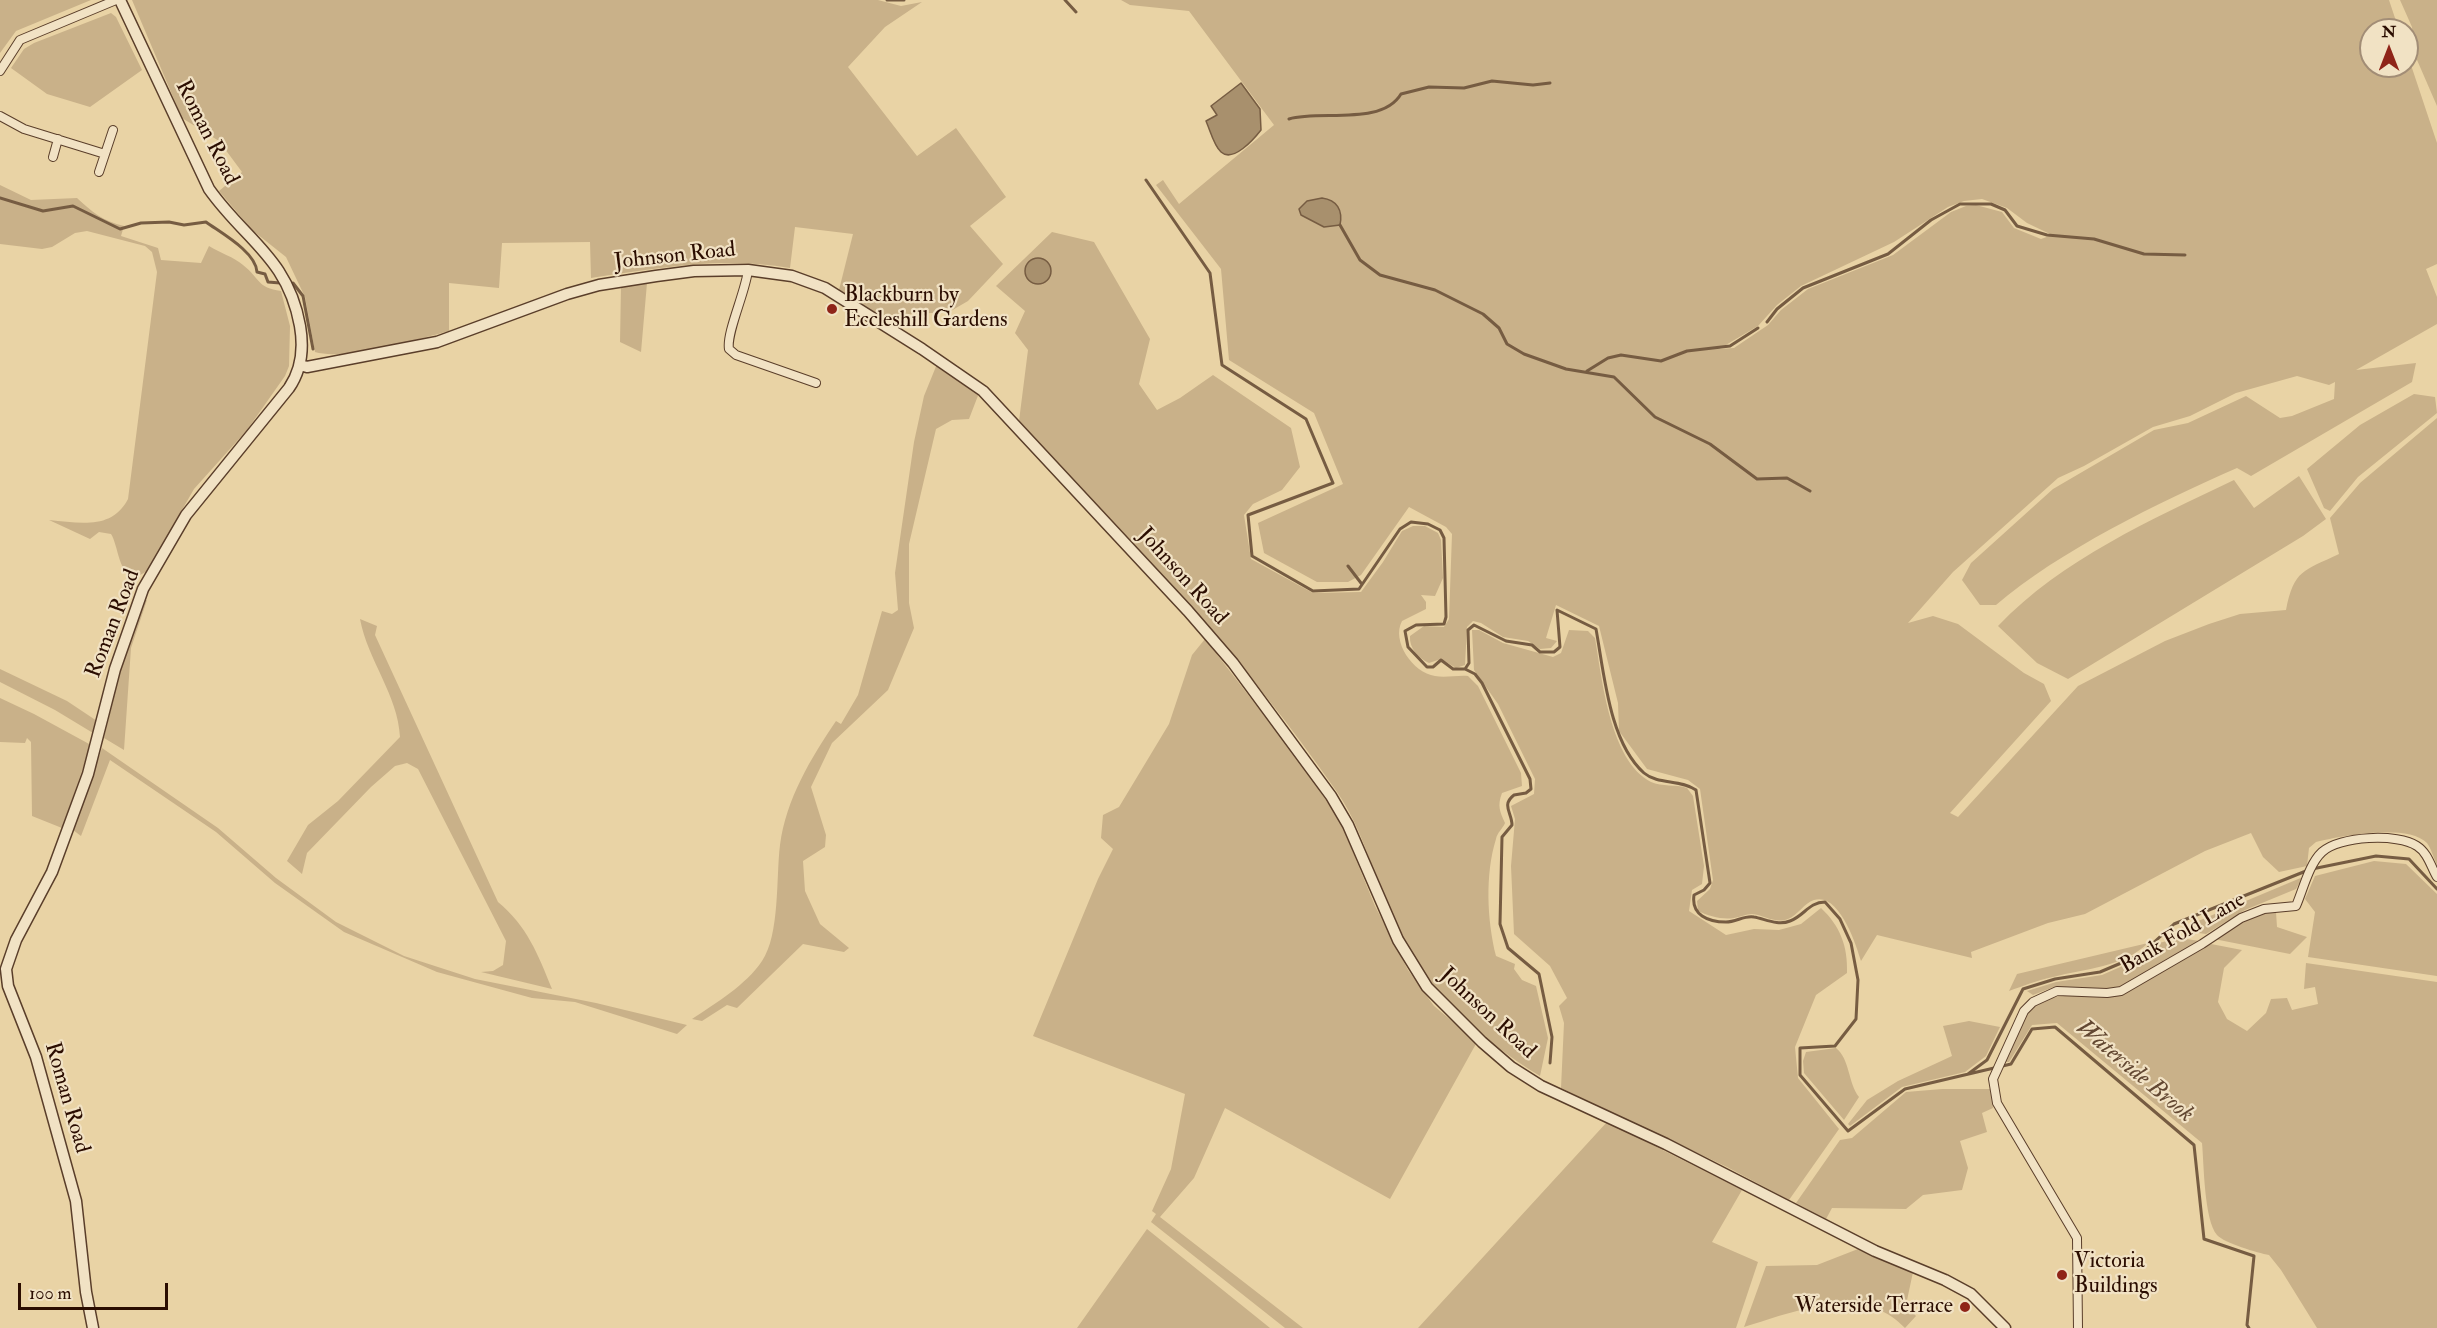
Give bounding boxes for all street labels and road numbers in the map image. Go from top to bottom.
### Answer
street label: Roman Road [168,76,244,190]
street label: Johnson Road [613,237,737,277]
street label: Johnson Road [1131,523,1233,631]
street label: Roman Road [81,566,147,682]
street label: Bank Fold Lane [2116,888,2250,980]
street label: Johnson Road [1433,963,1541,1065]
street label: Roman Road [38,1039,94,1157]

